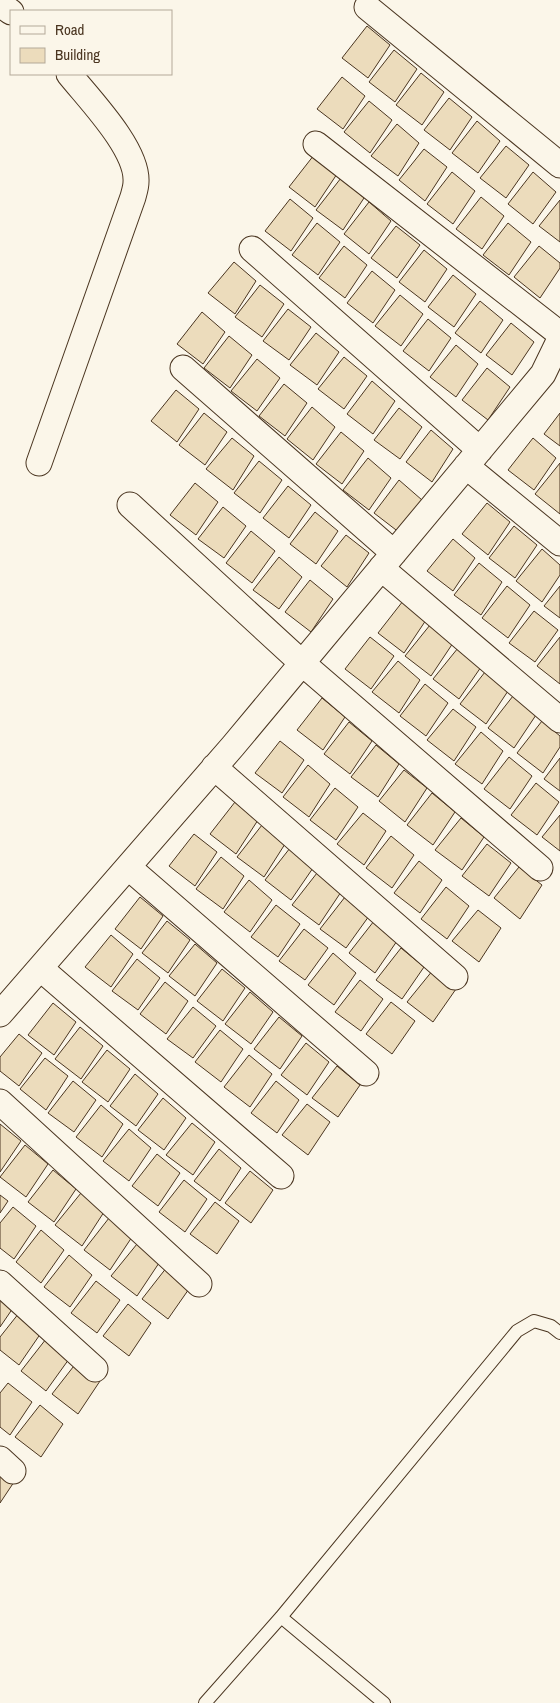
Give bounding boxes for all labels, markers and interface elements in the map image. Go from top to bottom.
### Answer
legend [10,10,172,75]
text: Road [55,19,84,40]
text: Building [55,44,100,65]

